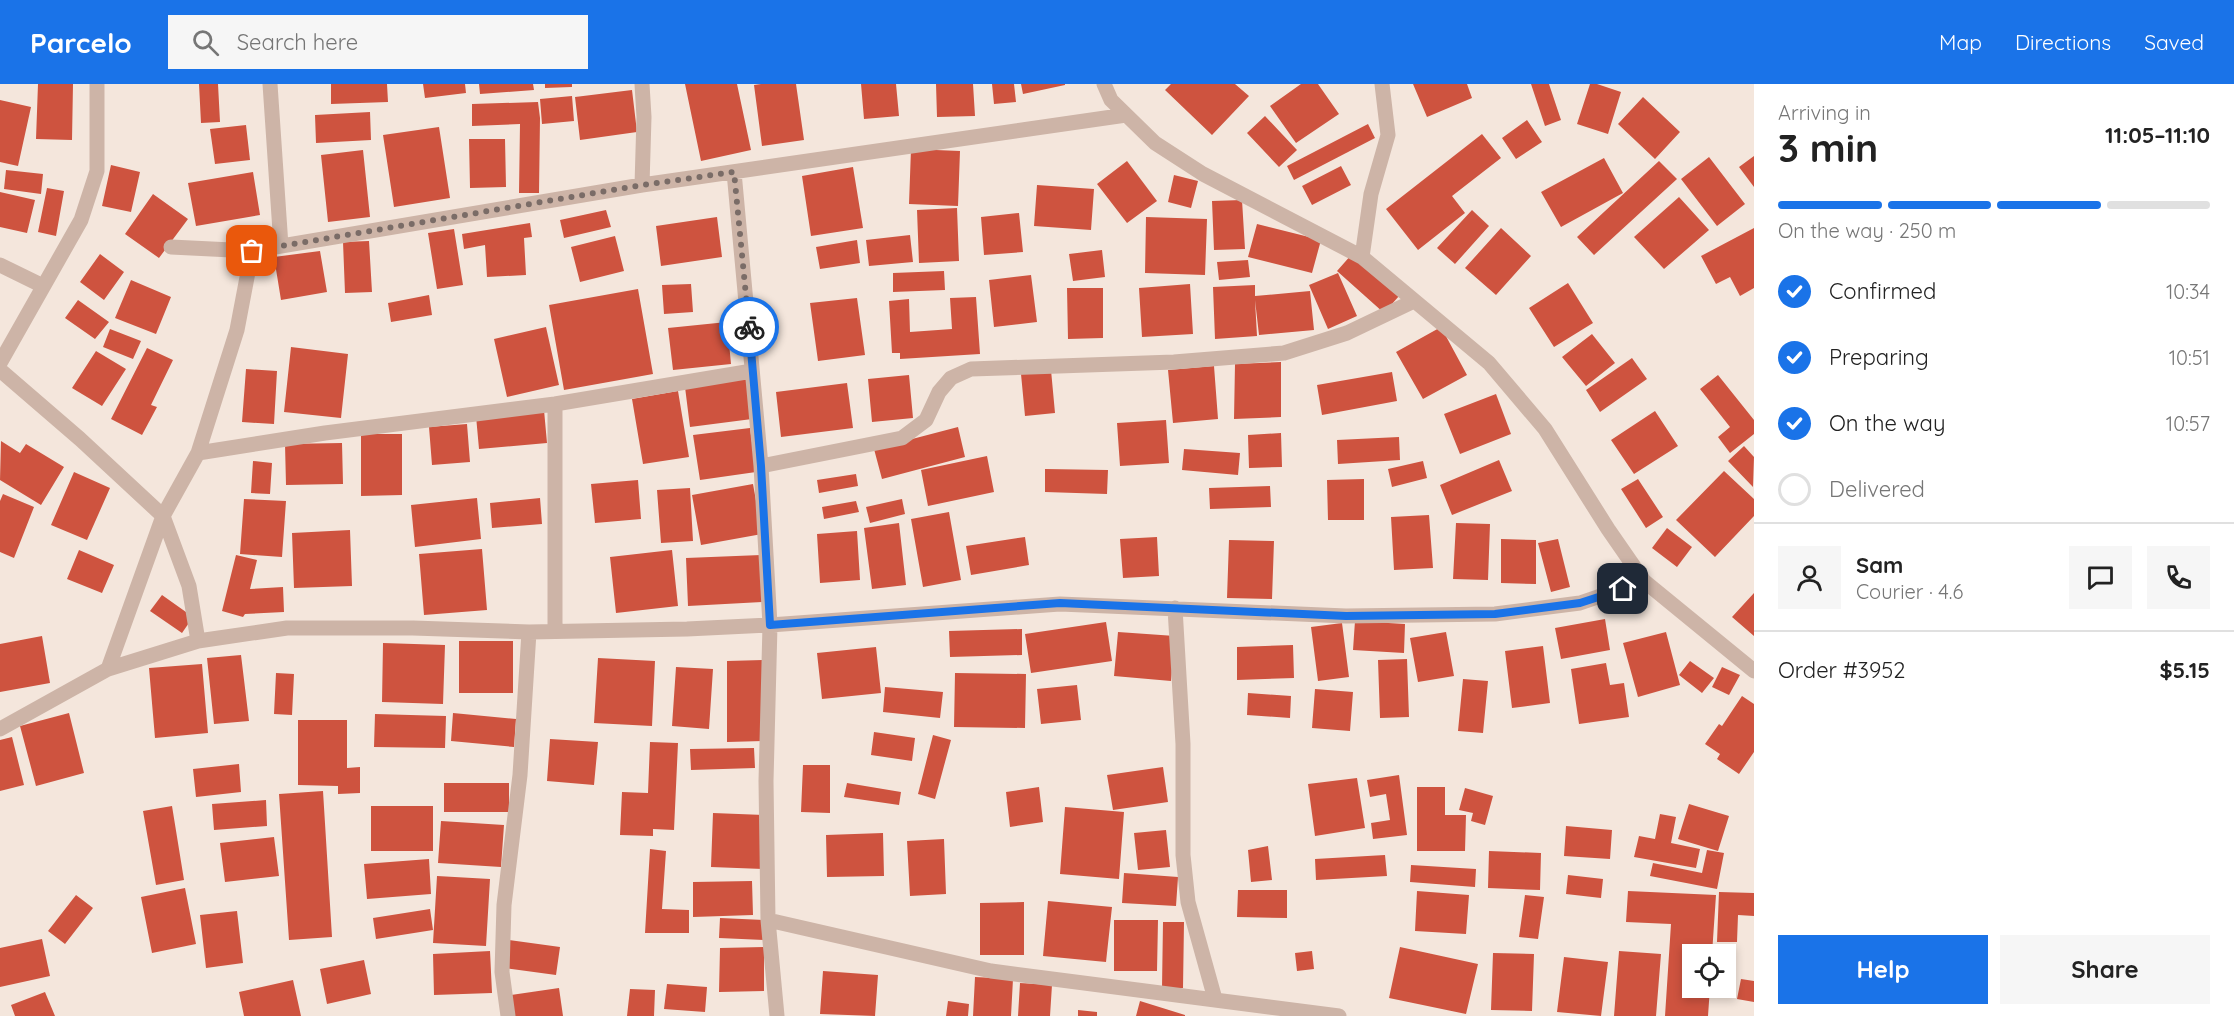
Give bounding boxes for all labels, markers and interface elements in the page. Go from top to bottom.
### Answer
search box [168,15,588,69]
text: Parcelo [30,25,132,60]
icon: search [189,26,222,59]
text: Search here [237,28,358,56]
text: Map [1939,29,1982,55]
text: Directions [2015,29,2111,55]
text: Saved [2144,29,2204,55]
text: Arriving in [1778,100,1871,125]
text: 11:05–11:10 [2105,121,2210,149]
text: 3 min [1778,123,1878,172]
text: On the way · 250 m [1778,218,1956,243]
pin [226,225,277,276]
icon: bag [235,234,268,267]
icon: check [1778,275,1811,308]
text: Confirmed [1829,277,1936,305]
text: 10:34 [2166,279,2210,304]
courier [719,297,779,357]
icon: bike [733,311,766,344]
icon: check [1778,341,1811,374]
text: Preparing [1829,343,1929,371]
text: 10:51 [2169,345,2210,370]
icon: check [1778,407,1811,440]
text: On the way [1829,409,1945,437]
text: 10:57 [2166,411,2210,436]
text: Delivered [1829,475,1925,503]
button: person [1778,546,1841,609]
button: chat [2069,546,2132,609]
button: phone [2147,546,2210,609]
text: Sam [1856,551,1903,579]
pin [1597,563,1648,614]
icon: home [1606,572,1639,605]
text: Courier · 4.6 [1856,579,1963,604]
text: Order #3952 [1778,656,1905,684]
text: $5.15 [2159,656,2210,684]
button: Help [1778,935,1988,1004]
button: Share [2000,935,2210,1004]
map controls [1682,944,1736,998]
button: locate [1682,944,1736,998]

